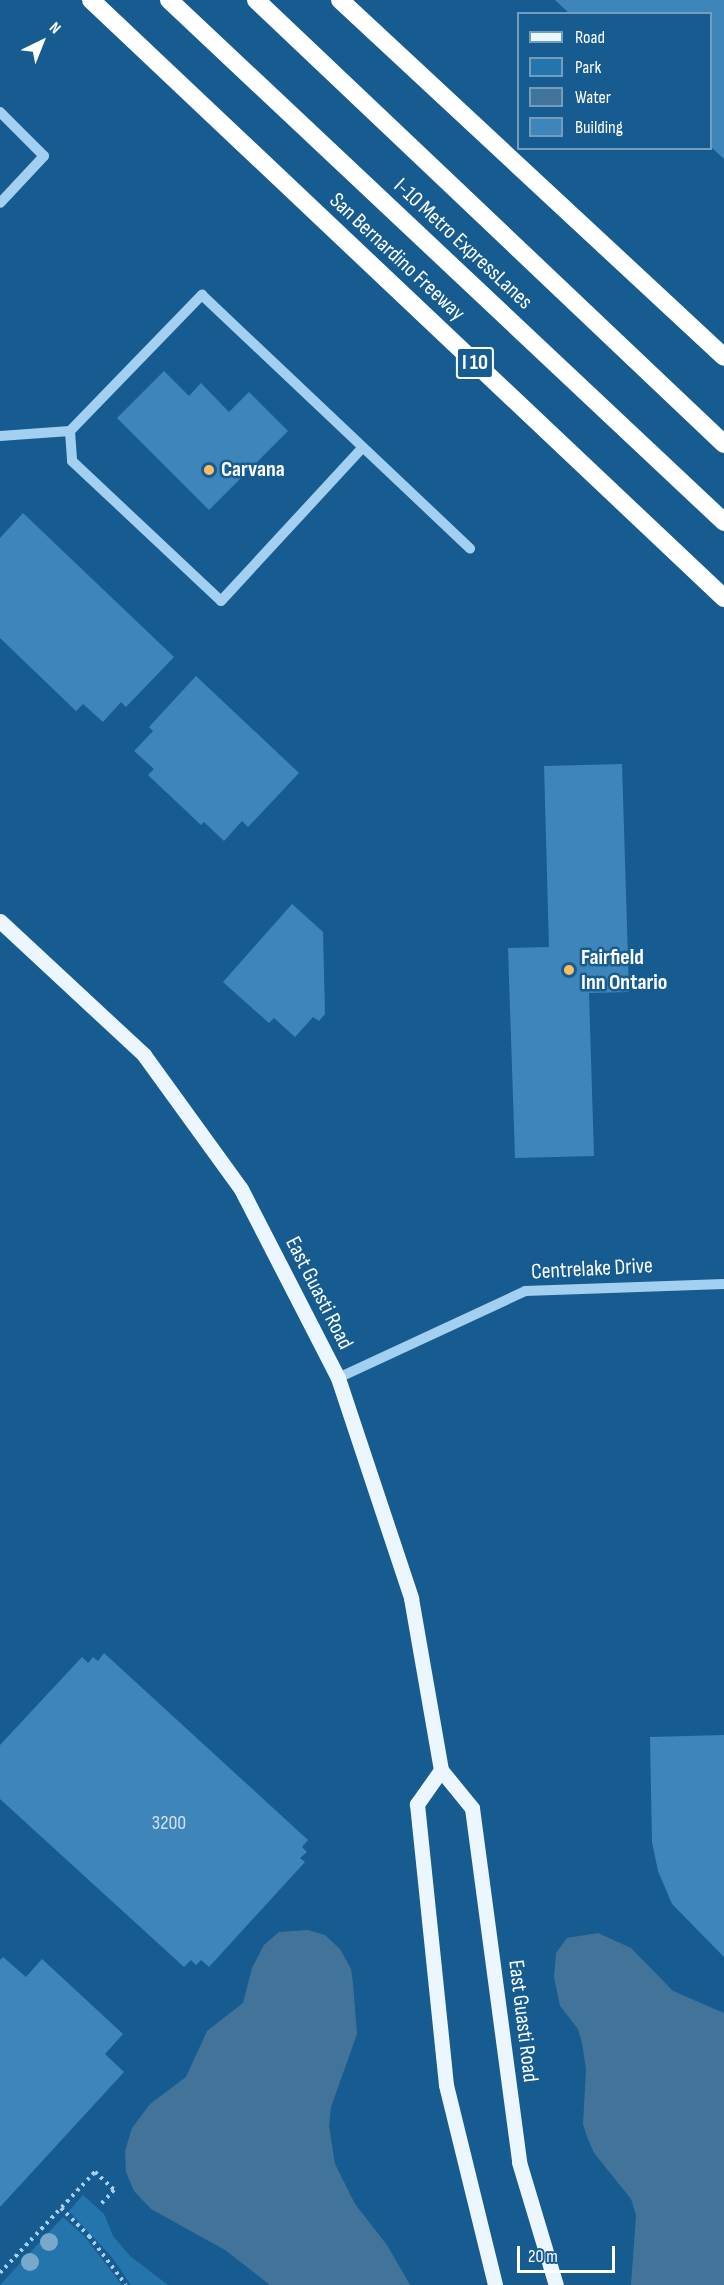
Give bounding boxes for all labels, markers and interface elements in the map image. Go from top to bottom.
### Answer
north arrow [12,12,72,72]
legend [517,12,712,150]
text: N [45,19,64,38]
text: Road [575,27,605,48]
text: Park [575,57,601,78]
text: Water [575,87,611,108]
text: Building [575,117,623,138]
street label: I-10 Metro ExpressLanes [388,173,538,315]
street label: San Bernardino Freeway [324,187,470,327]
road number: I 10 [456,345,494,381]
place label: Carvana [221,457,285,483]
marker: Carvana [202,463,216,477]
place label: Fairfield Inn Ontario [581,944,667,996]
marker: Fairfield Inn Ontario [562,963,576,977]
street label: East Guasti Road [279,1232,359,1354]
street label: Centrelake Drive [531,1253,653,1285]
house number: 3200 [152,1811,186,1835]
street label: East Guasti Road [502,1958,544,2084]
scale bar [520,2234,618,2272]
text: 20 m [528,2246,558,2267]

